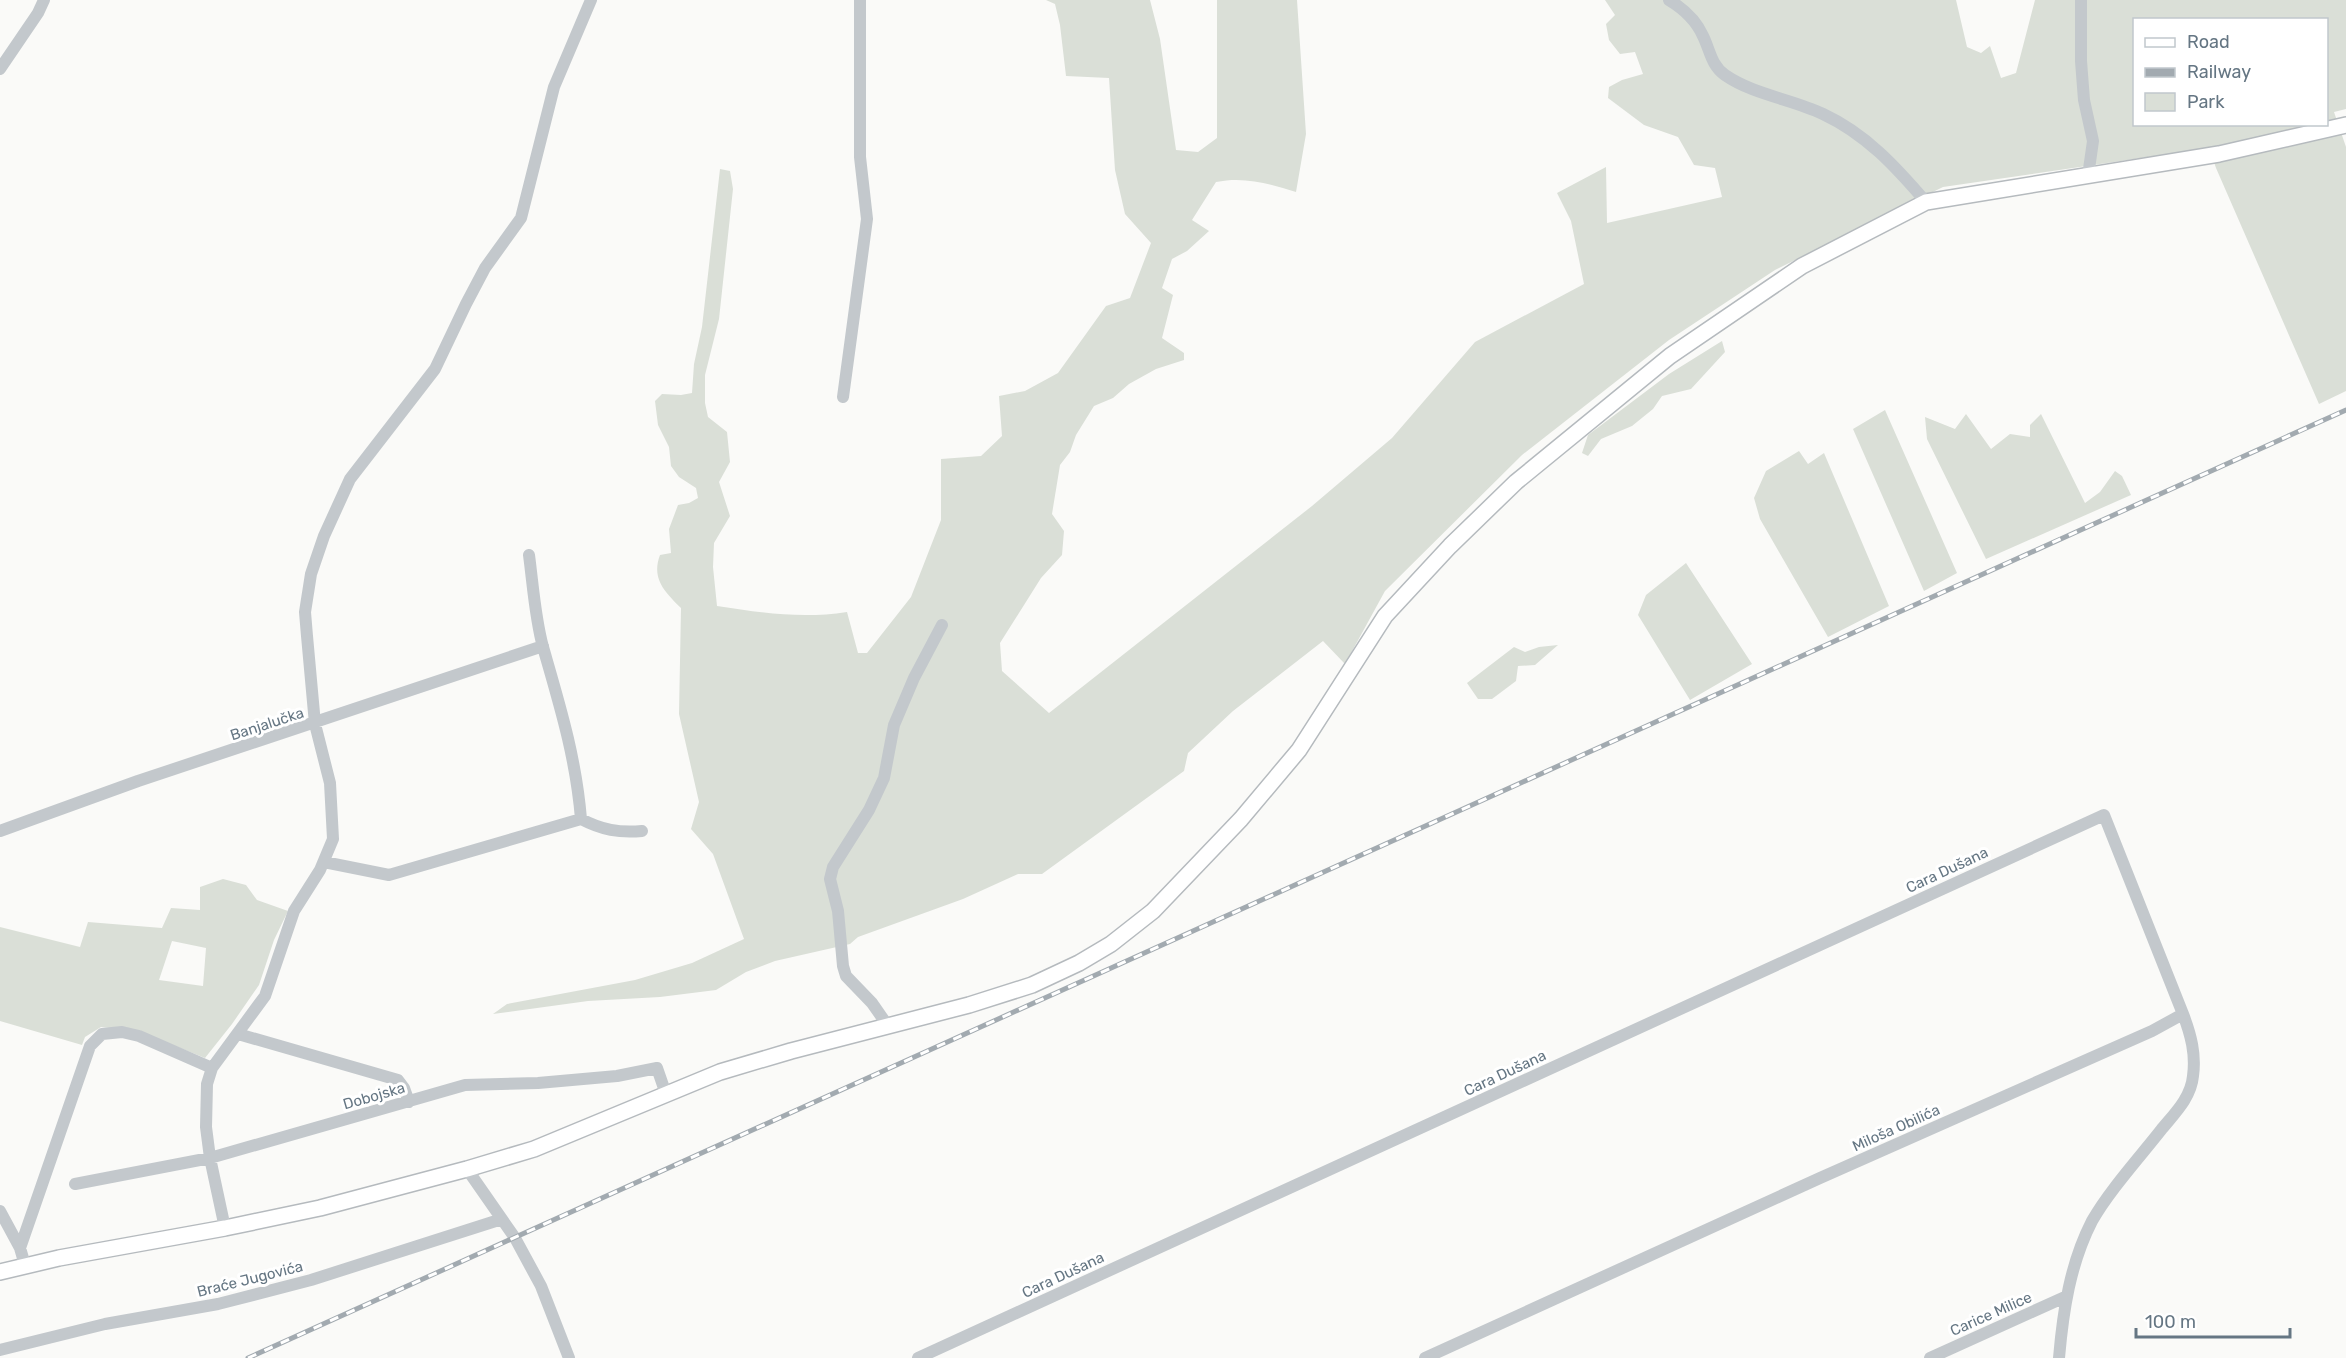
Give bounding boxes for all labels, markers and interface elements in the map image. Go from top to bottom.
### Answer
legend [2133,18,2328,126]
text: Road [2187,31,2230,53]
text: Railway [2187,61,2251,83]
text: Park [2187,91,2225,113]
street label: Banjalučka [228,704,306,744]
street label: Cara Dušana [1903,843,1991,897]
street label: Cara Dušana [1461,1046,1549,1100]
street label: Dobojska [341,1079,407,1113]
street label: Miloša Obilića [1849,1101,1943,1155]
street label: Cara Dušana [1019,1248,1107,1302]
street label: Braće Jugovića [195,1257,305,1301]
street label: Carice Milice [1947,1288,2035,1340]
scale bar [2136,1301,2290,1339]
text: 100 m [2145,1311,2196,1333]

